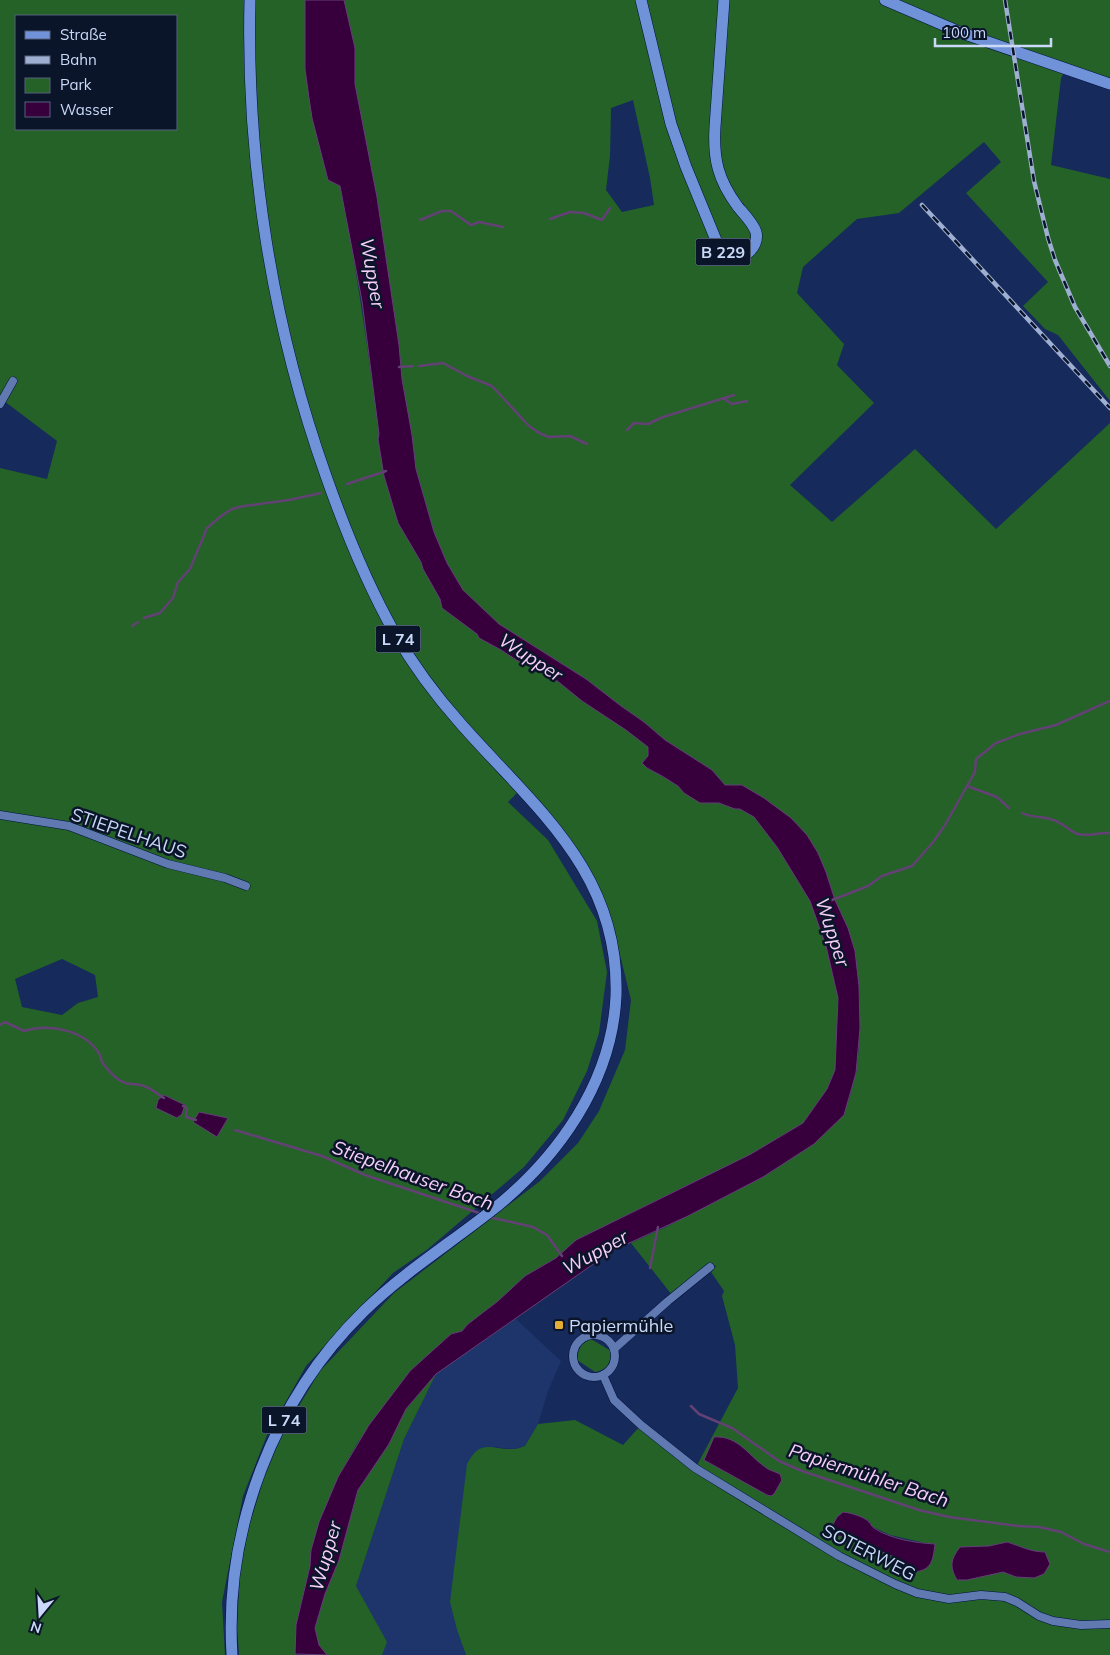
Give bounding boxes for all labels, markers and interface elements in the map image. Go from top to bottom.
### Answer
legend [15,15,178,130]
scale bar [935,15,1051,47]
text: 100 m [942,23,986,42]
text: Straße [60,25,107,44]
text: Bahn [60,50,97,69]
text: Park [60,75,92,94]
text: Wasser [60,100,114,119]
water label: Wupper [355,236,391,311]
road number: B 229 [696,238,750,266]
road number: L 74 [376,626,420,652]
water label: Wupper [495,628,568,687]
street label: STIEPELHAUS [68,803,190,863]
water label: Wupper [811,894,856,971]
water label: Stiepelhauser Bach [329,1135,497,1215]
water label: Wupper [558,1224,633,1280]
place label: Papiermühle [569,1314,673,1337]
marker: Papiermühle [553,1319,565,1331]
road number: L 74 [262,1406,306,1434]
water label: Papiermühler Bach [786,1438,952,1512]
water label: Wupper [304,1517,347,1594]
street label: SOTERWEG [818,1519,920,1585]
north arrow [15,1590,65,1640]
text: N [28,1617,44,1638]

